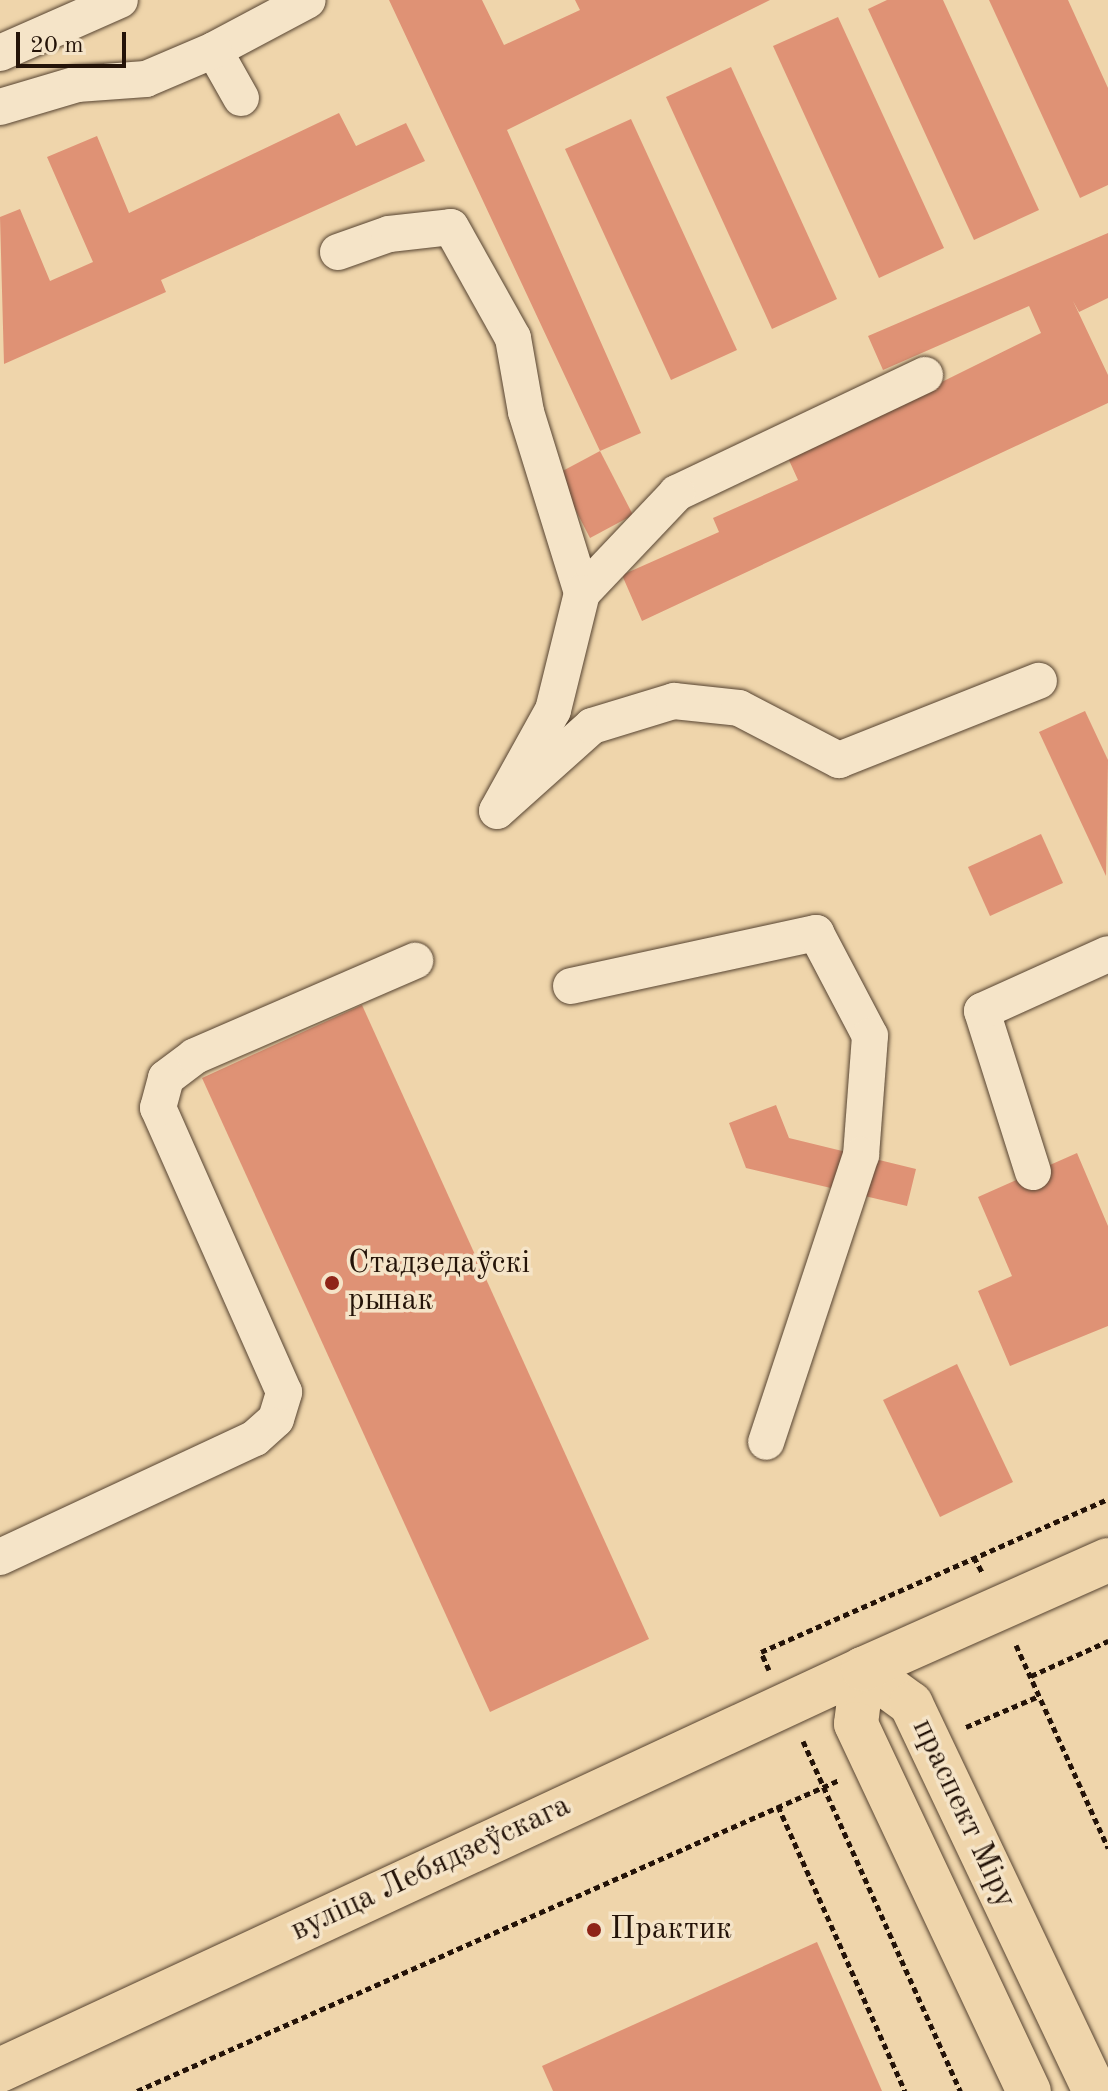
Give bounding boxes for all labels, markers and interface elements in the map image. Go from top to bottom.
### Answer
scale bar [20,16,130,66]
text: 20 m [30,34,84,58]
place label: Стадзедаўскі рынак [348,1246,530,1321]
marker: Стадзедаўскі рынак [323,1274,341,1292]
street label: праспект Міру [902,1713,1024,1915]
street label: вуліца Лебядзеўскага [285,1787,577,1951]
place label: Практик [610,1911,732,1949]
marker: Практик [585,1921,603,1939]

